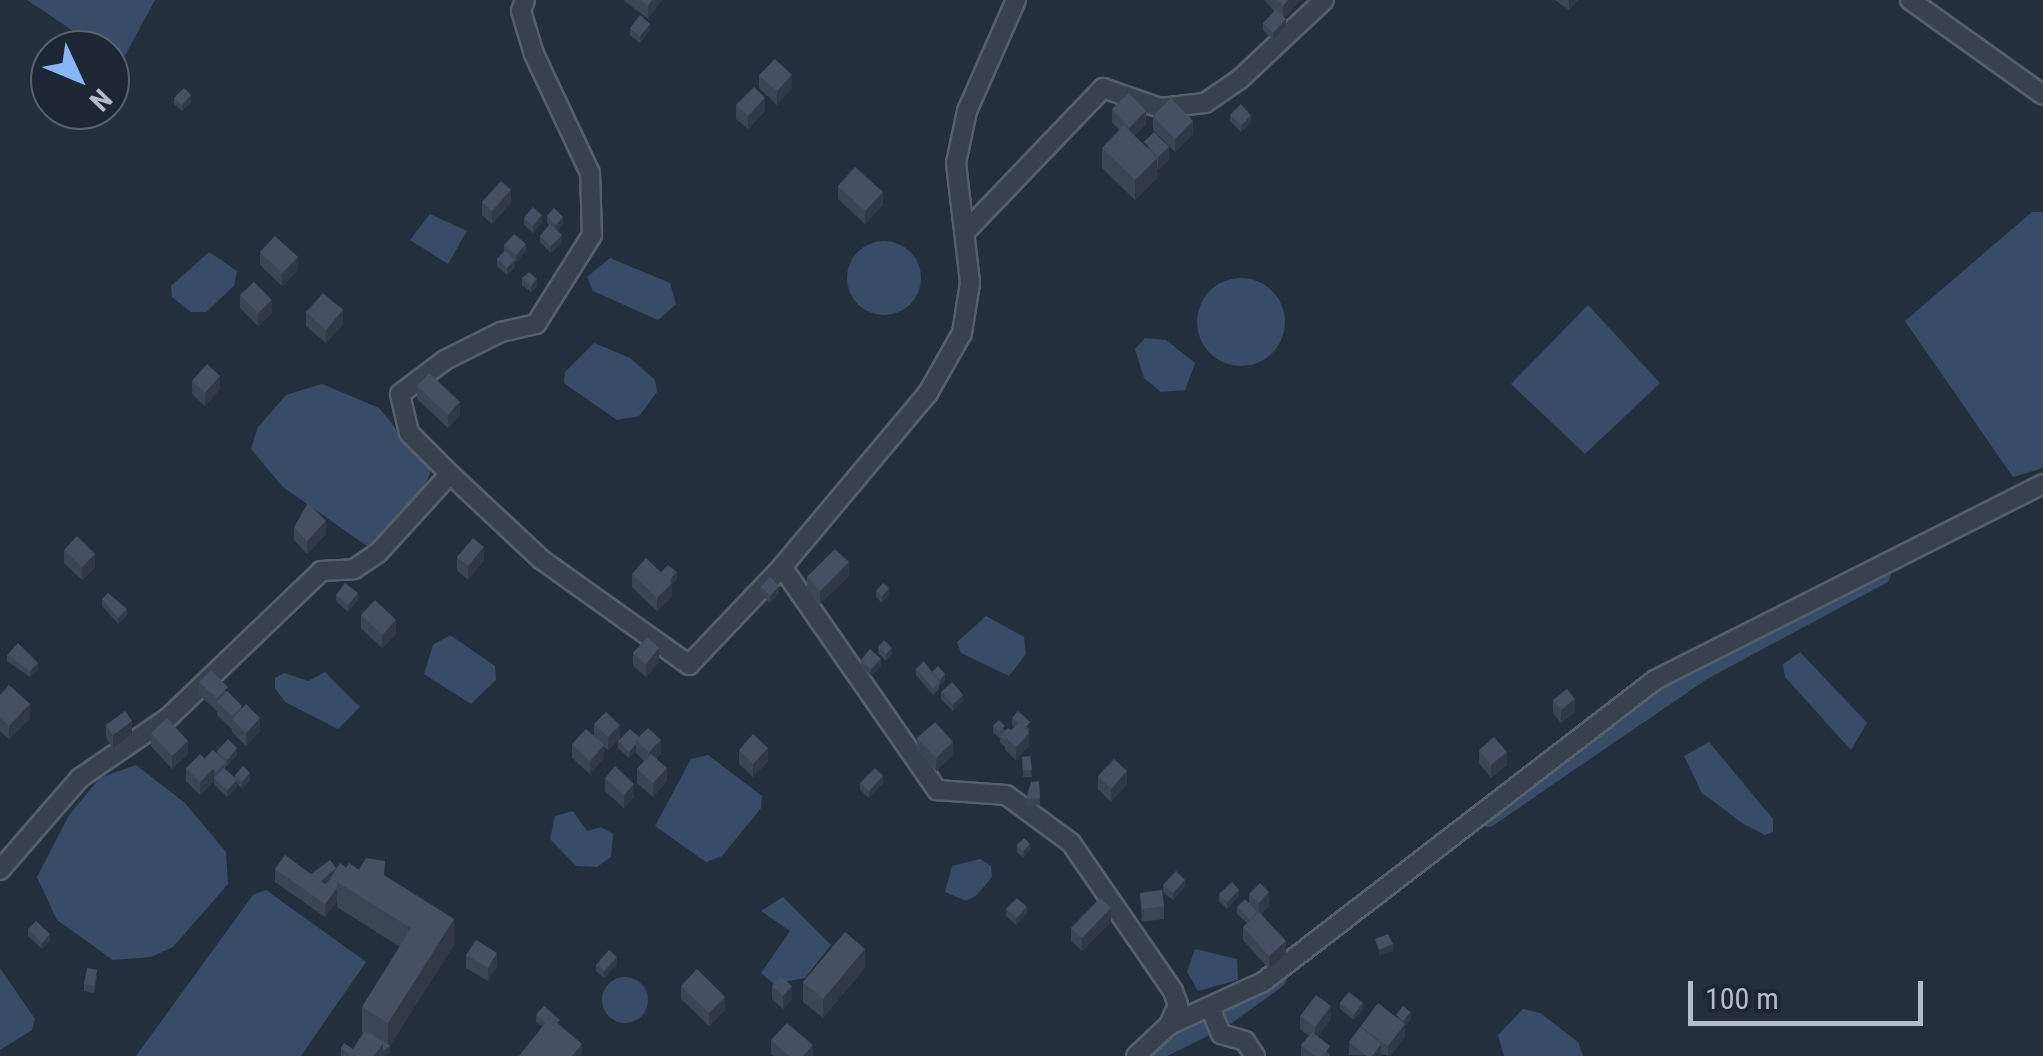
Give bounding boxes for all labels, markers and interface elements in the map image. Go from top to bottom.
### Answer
north arrow [30,30,130,130]
text: N [83,82,118,117]
scale bar [1693,961,1928,1023]
text: 100 m [1705,981,1779,1016]

